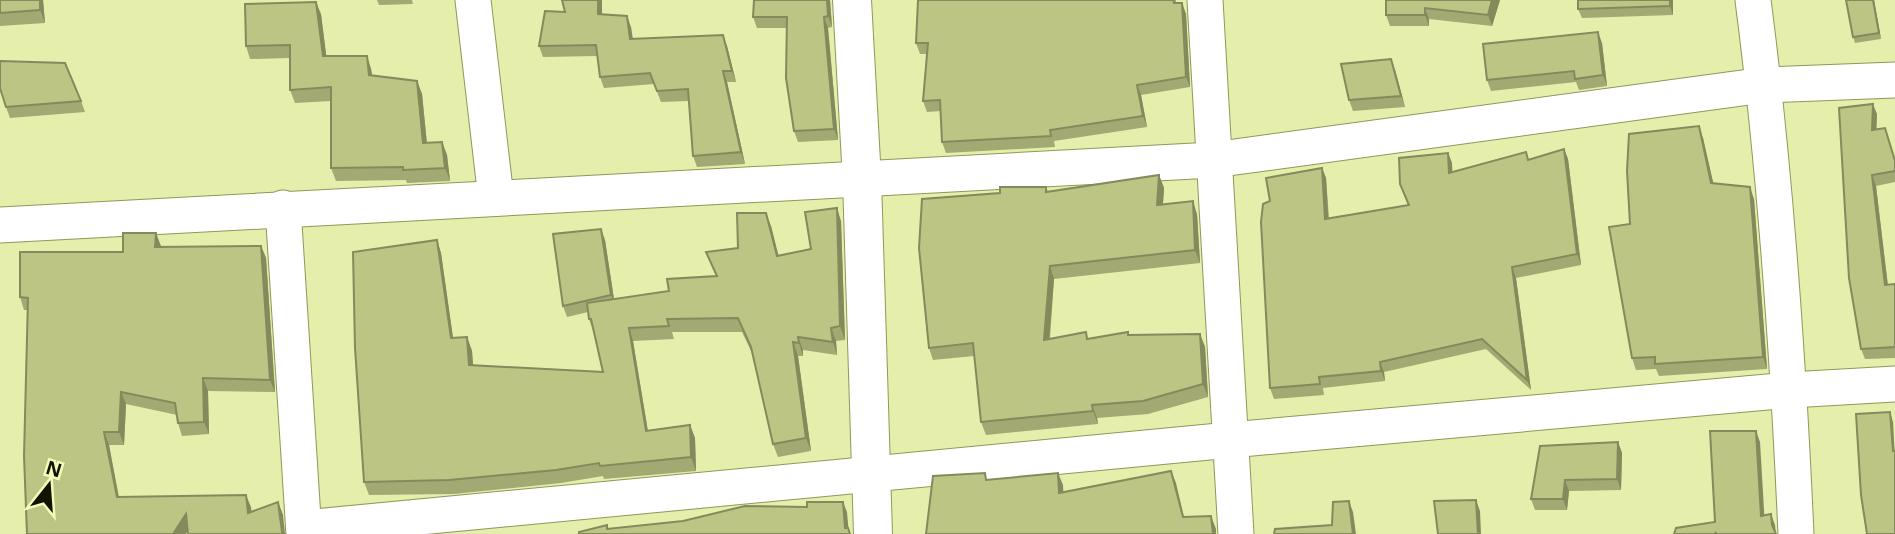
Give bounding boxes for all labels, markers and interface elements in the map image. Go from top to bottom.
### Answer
north arrow [14,450,84,520]
text: N [43,454,65,483]

